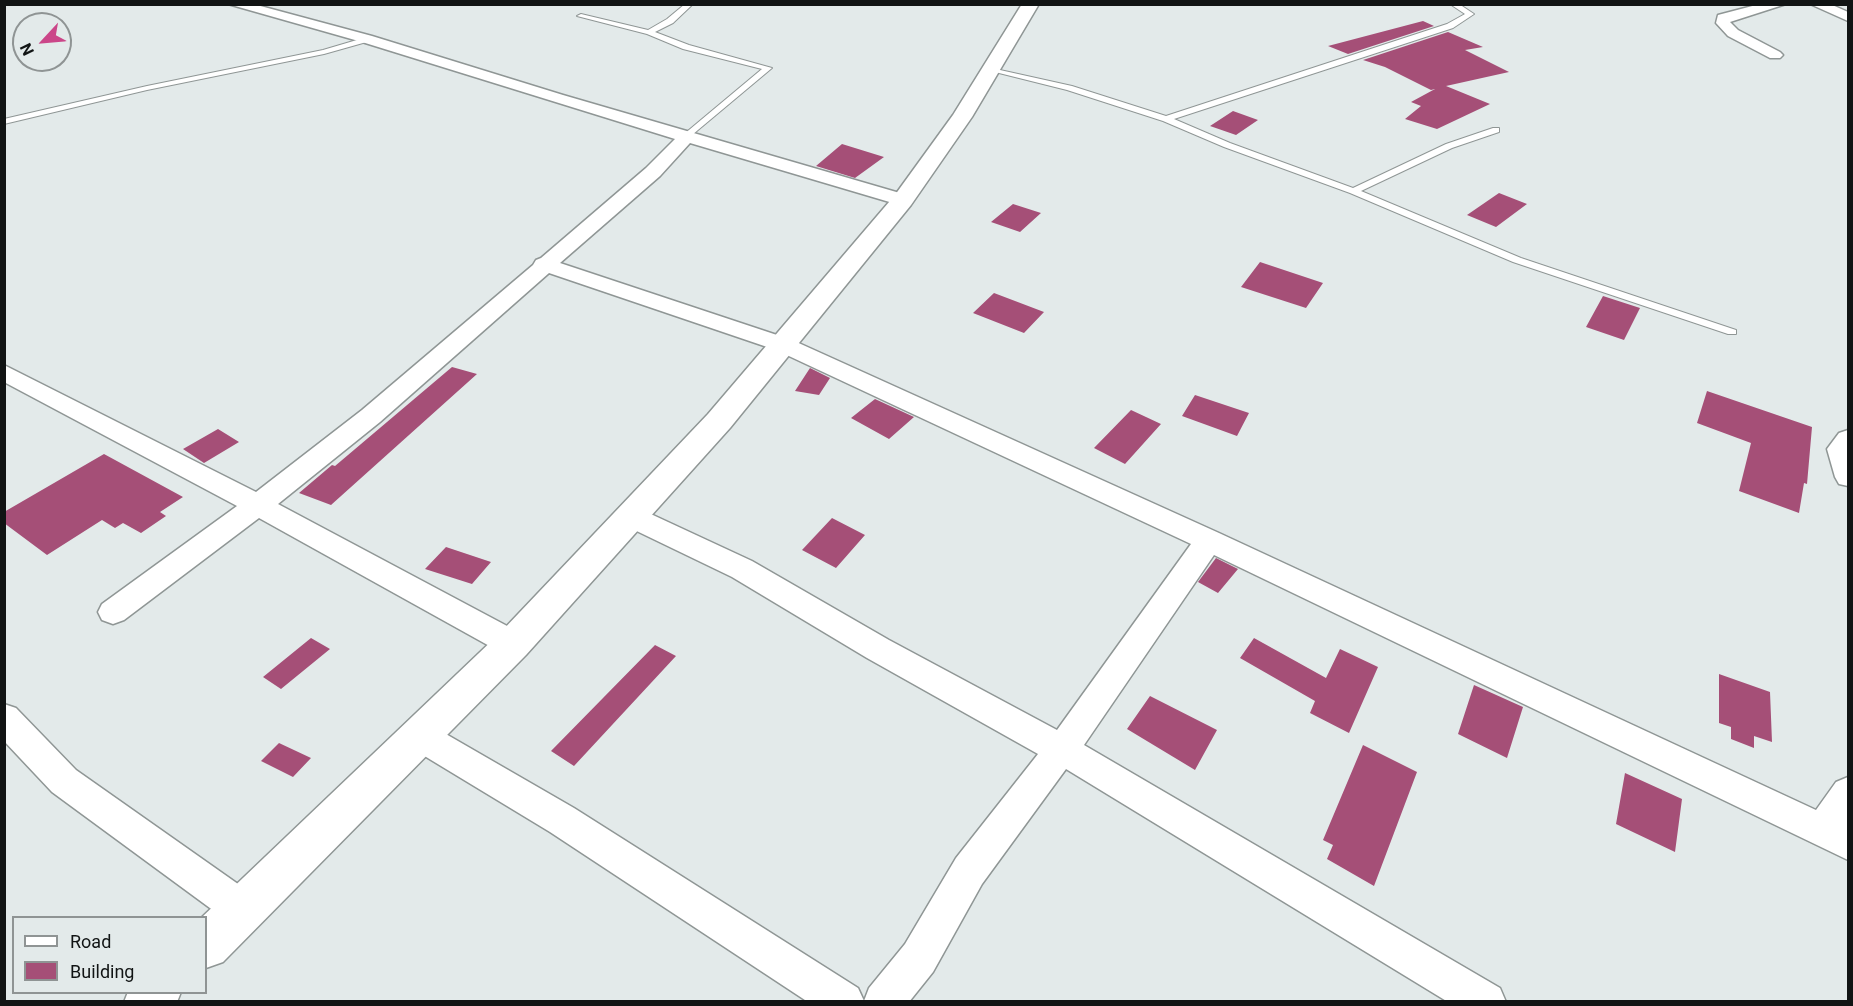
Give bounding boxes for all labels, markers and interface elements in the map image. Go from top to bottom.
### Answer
north arrow [12,12,72,72]
text: N [16,40,38,58]
legend [12,916,207,994]
text: Road [70,931,111,952]
text: Building [70,961,134,982]

